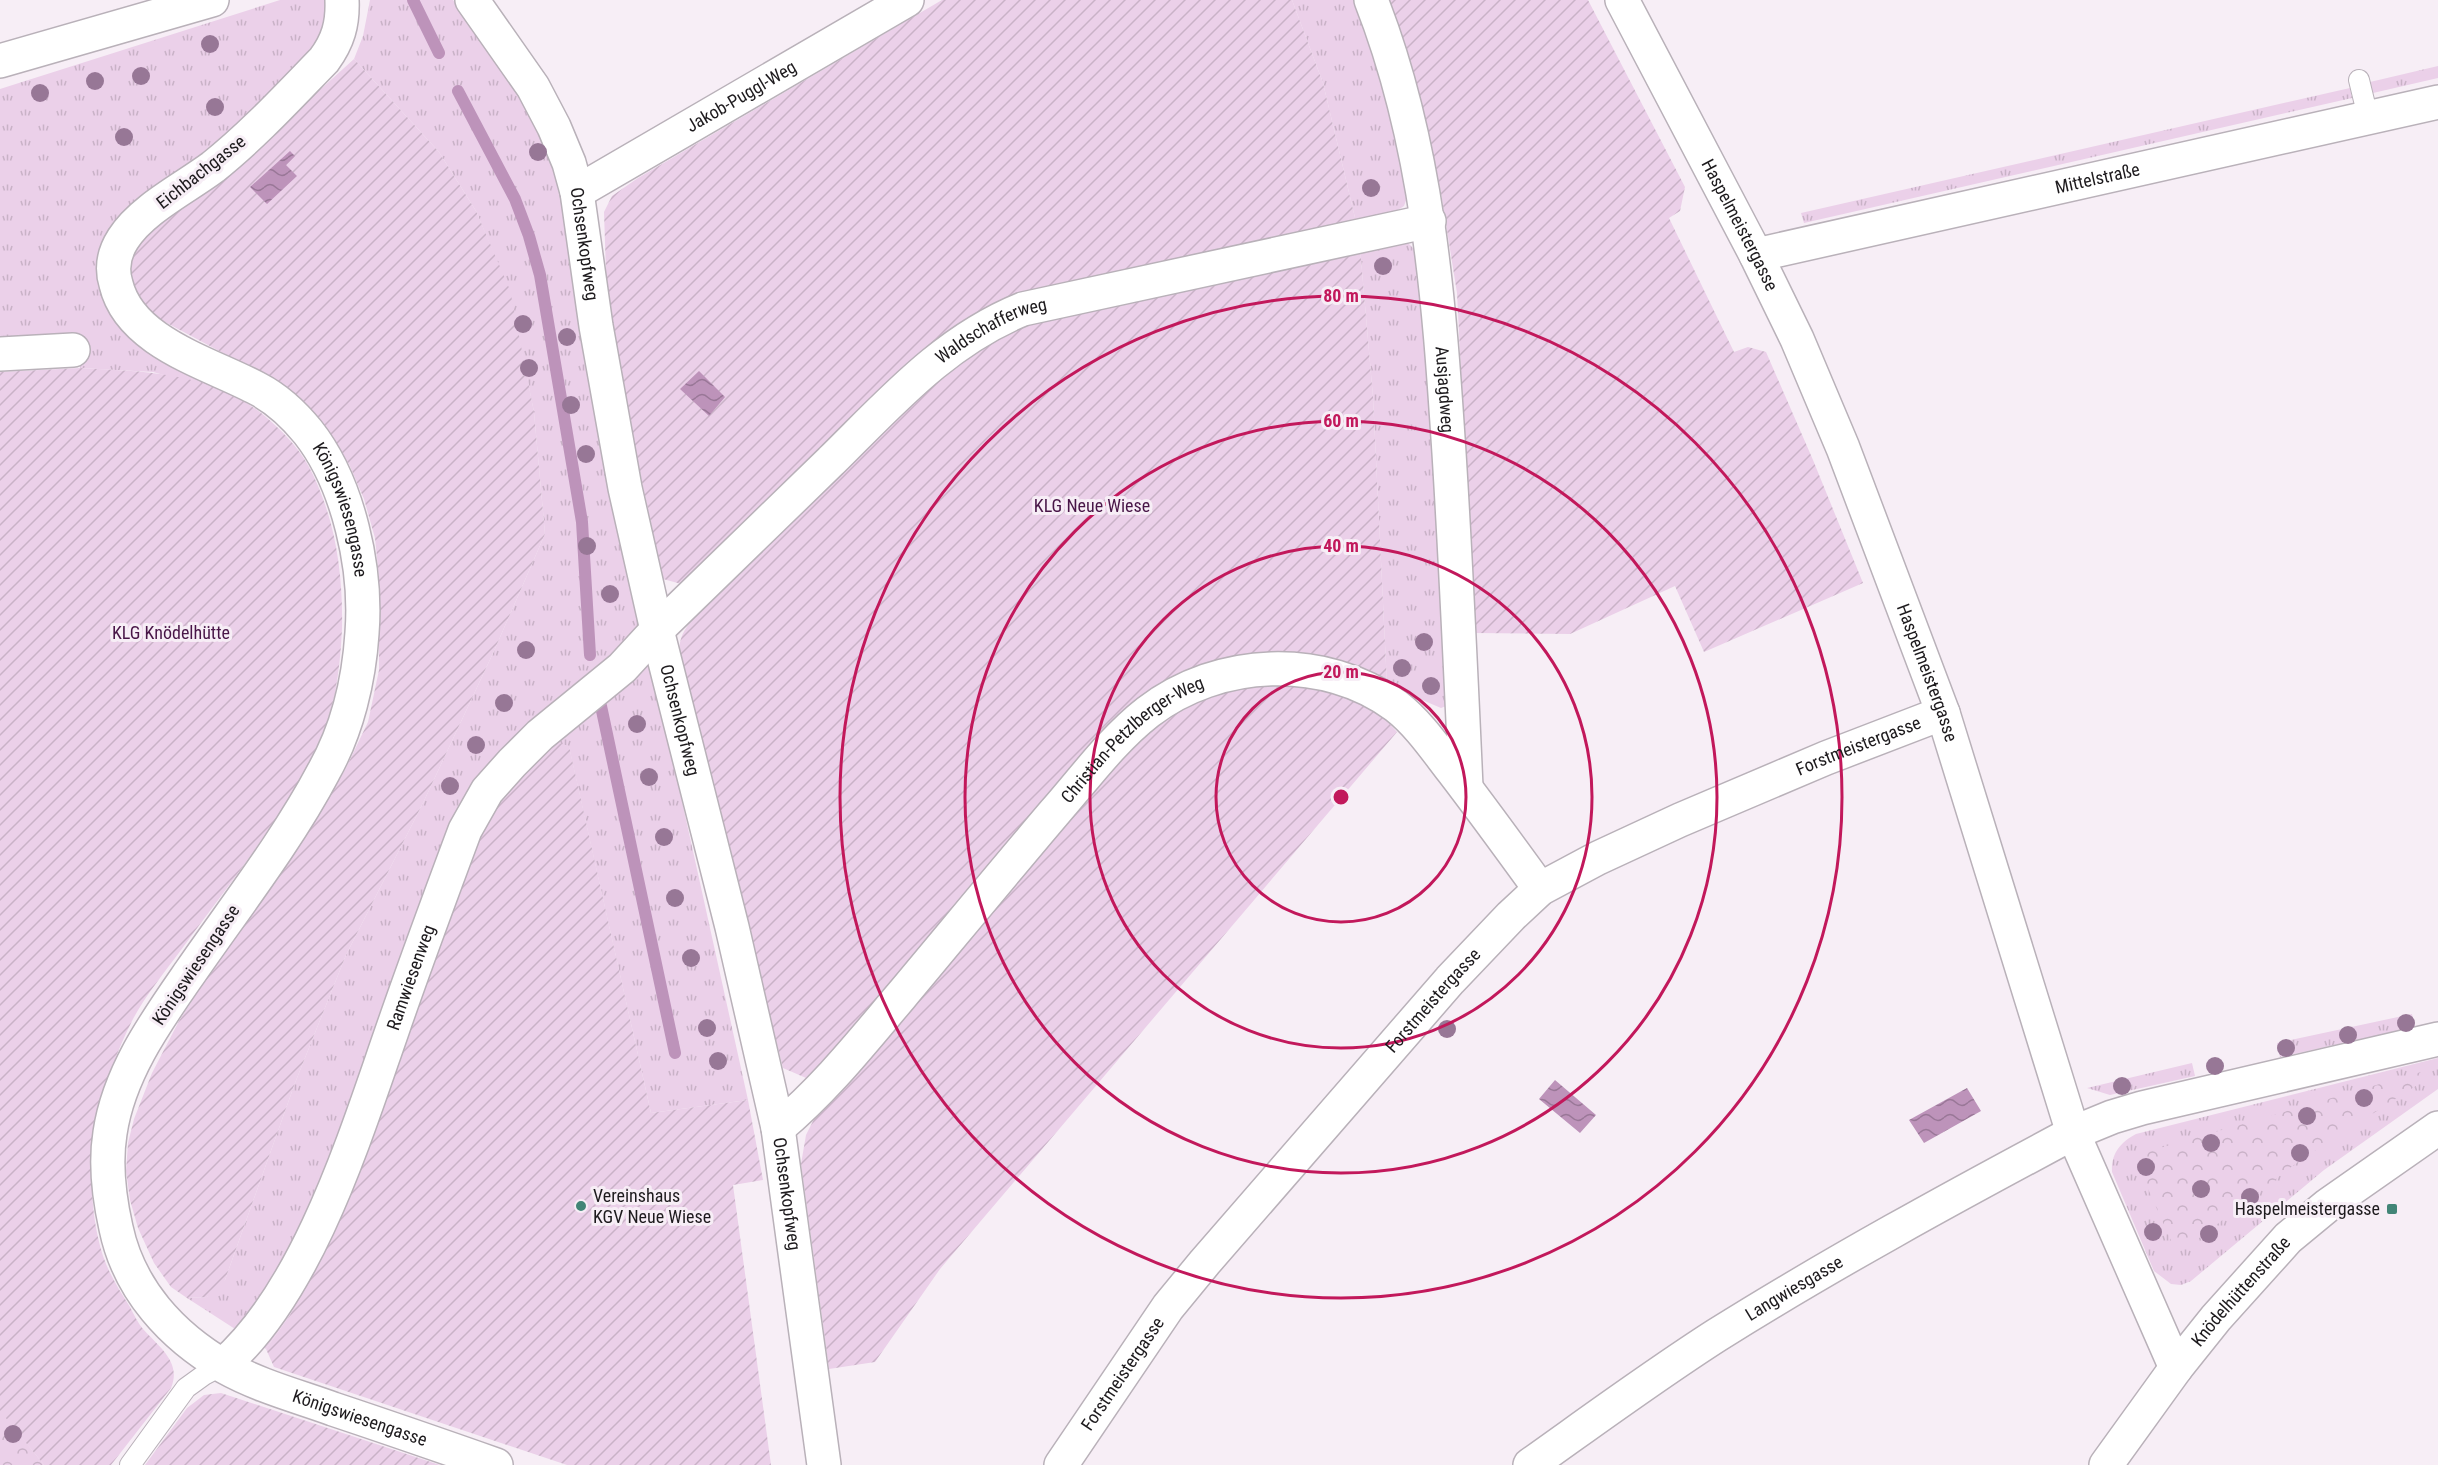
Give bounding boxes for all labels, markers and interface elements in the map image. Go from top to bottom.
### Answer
street label: Jakob-Puggl-Weg [682,56,800,136]
street label: Eichbachgasse [152,130,249,213]
street label: Haspelmeistergasse [1698,155,1783,294]
street label: Mittelstraße [2053,158,2142,198]
street label: Ochsenkopfweg [566,186,603,302]
text: 80 m [1323,285,1359,306]
street label: Waldschafferweg [931,293,1048,368]
street label: Ausjagdweg [1431,345,1459,433]
text: 60 m [1323,410,1359,431]
street label: Königswiesengasse [309,439,372,578]
park label: KLG Neue Wiese [1034,495,1150,516]
text: 40 m [1323,535,1359,556]
street label: Haspelmeistergasse [1893,601,1962,744]
park label: KLG Knödelhütte [112,622,230,643]
text: 20 m [1323,661,1359,682]
street label: Ochsenkopfweg [656,662,704,778]
street label: Christian-Petzlberger-Weg [1056,672,1206,807]
street label: Forstmeistergasse [1793,712,1924,780]
centre of rings [1331,787,1351,807]
street label: Königswiesengasse [148,901,244,1029]
street label: Ramwiesenweg [382,922,439,1033]
street label: Forstmeistergasse [1381,944,1485,1057]
street label: Ochsenkopfweg [769,1136,806,1252]
place label: Vereinshaus KGV Neue Wiese [593,1185,711,1227]
place label: Haspelmeistergasse [2235,1198,2380,1219]
marker: Vereinshaus KGV Neue Wiese [574,1199,588,1213]
marker: Haspelmeistergasse [2385,1202,2399,1216]
street label: Knödelhüttenstraße [2187,1232,2294,1350]
street label: Langwiesgasse [1741,1251,1846,1325]
street label: Forstmeistergasse [1076,1313,1168,1434]
street label: Königswiesengasse [290,1385,430,1450]

